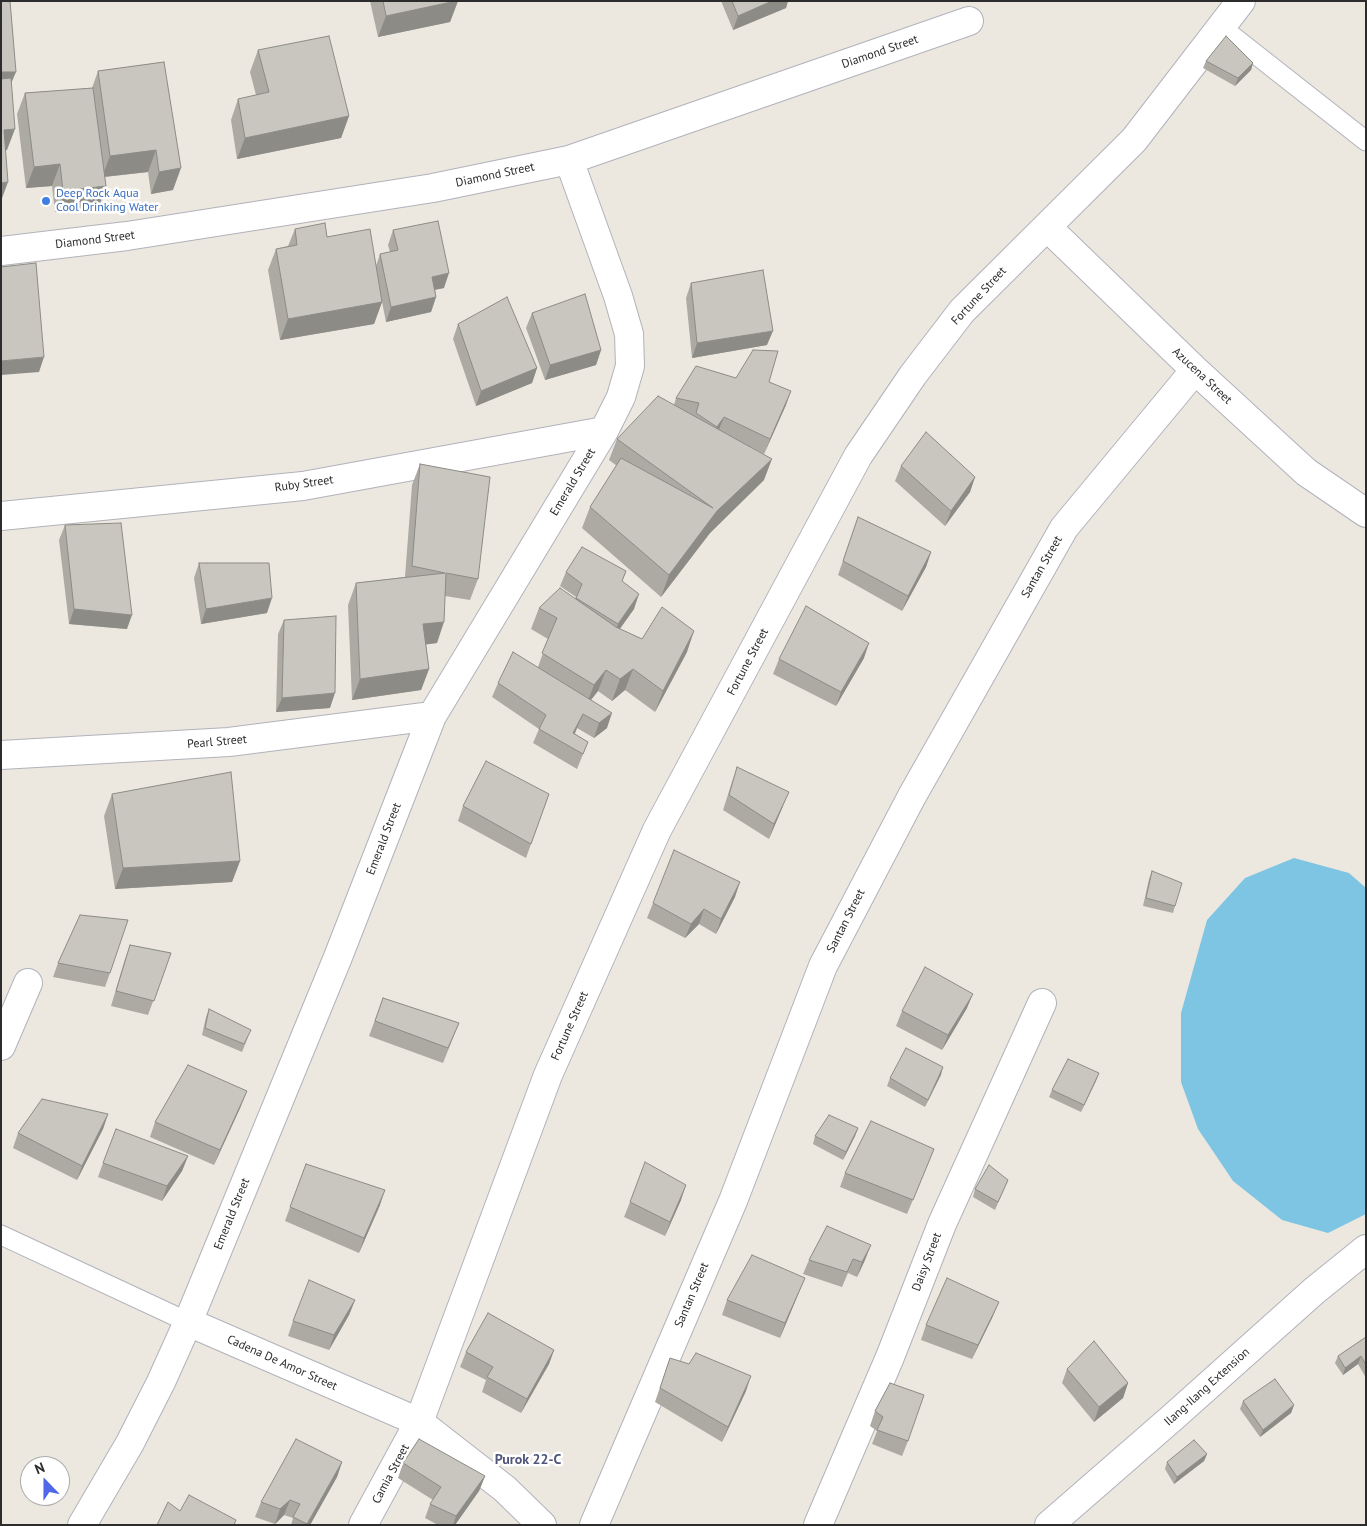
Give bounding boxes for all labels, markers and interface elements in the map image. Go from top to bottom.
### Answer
street label: Diamond Street [840,32,920,72]
street label: Diamond Street [454,160,536,190]
place label: Deep Rock Aqua Cool Drinking Water [56,187,158,215]
marker: Deep Rock Aqua Cool Drinking Water [40,195,52,207]
street label: Diamond Street [54,228,136,252]
street label: Fortune Street [948,264,1010,328]
street label: Azucena Street [1169,345,1235,407]
street label: Emerald Street [547,446,599,518]
street label: Ruby Street [274,473,334,495]
street label: Santan Street [1018,533,1066,601]
street label: Fortune Street [724,626,772,698]
street label: Pearl Street [187,732,247,752]
street label: Emerald Street [364,801,404,877]
street label: Santan Street [824,887,868,955]
street label: Fortune Street [548,989,592,1063]
street label: Emerald Street [211,1176,253,1252]
street label: Daisy Street [909,1231,945,1293]
street label: Santan Street [672,1260,712,1330]
street label: Cadena De Amor Street [225,1332,339,1394]
street label: Ilang-Ilang Extension [1161,1345,1253,1429]
street label: Camia Street [369,1442,413,1506]
district label: Purok 22-C [495,1452,561,1468]
north arrow [20,1456,70,1506]
text: N [32,1458,47,1478]

